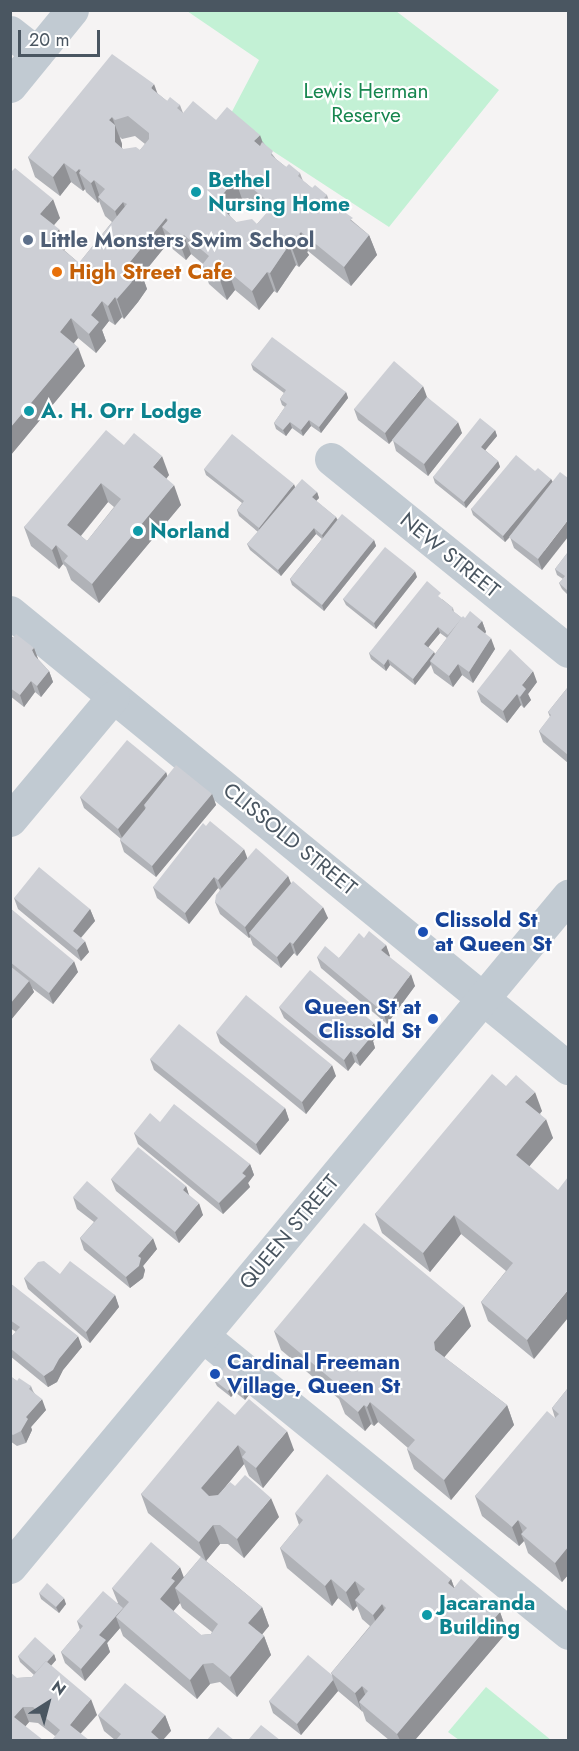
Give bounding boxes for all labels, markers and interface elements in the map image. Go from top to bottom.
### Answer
scale bar [21,18,104,56]
text: 20 m [29,27,69,53]
park label: Lewis Herman Reserve [304,78,428,128]
place label: Bethel Nursing Home [208,167,350,217]
marker: Bethel Nursing Home [189,185,203,199]
place label: Little Monsters Swim School [40,227,315,253]
marker: Little Monsters Swim School [21,233,35,247]
place label: High Street Cafe [69,259,233,285]
marker: High Street Cafe [50,265,64,279]
place label: A. H. Orr Lodge [41,398,202,424]
marker: A. H. Orr Lodge [22,404,36,418]
street label: NEW STREET [395,507,505,603]
place label: Norland [150,518,230,544]
marker: Norland [131,524,145,538]
street label: CLISSOLD STREET [218,777,362,901]
place label: Clissold St at Queen St [435,907,552,957]
marker: Clissold St at Queen St [416,925,430,939]
place label: Queen St at Clissold St [304,994,421,1044]
marker: Queen St at Clissold St [426,1012,440,1026]
street label: QUEEN STREET [234,1170,344,1294]
place label: Cardinal Freeman Village, Queen St [227,1349,400,1399]
marker: Cardinal Freeman Village, Queen St [208,1367,222,1381]
place label: Jacaranda Building [439,1590,535,1640]
marker: Jacaranda Building [420,1608,434,1622]
north arrow [18,1673,78,1733]
text: N [47,1675,71,1701]

